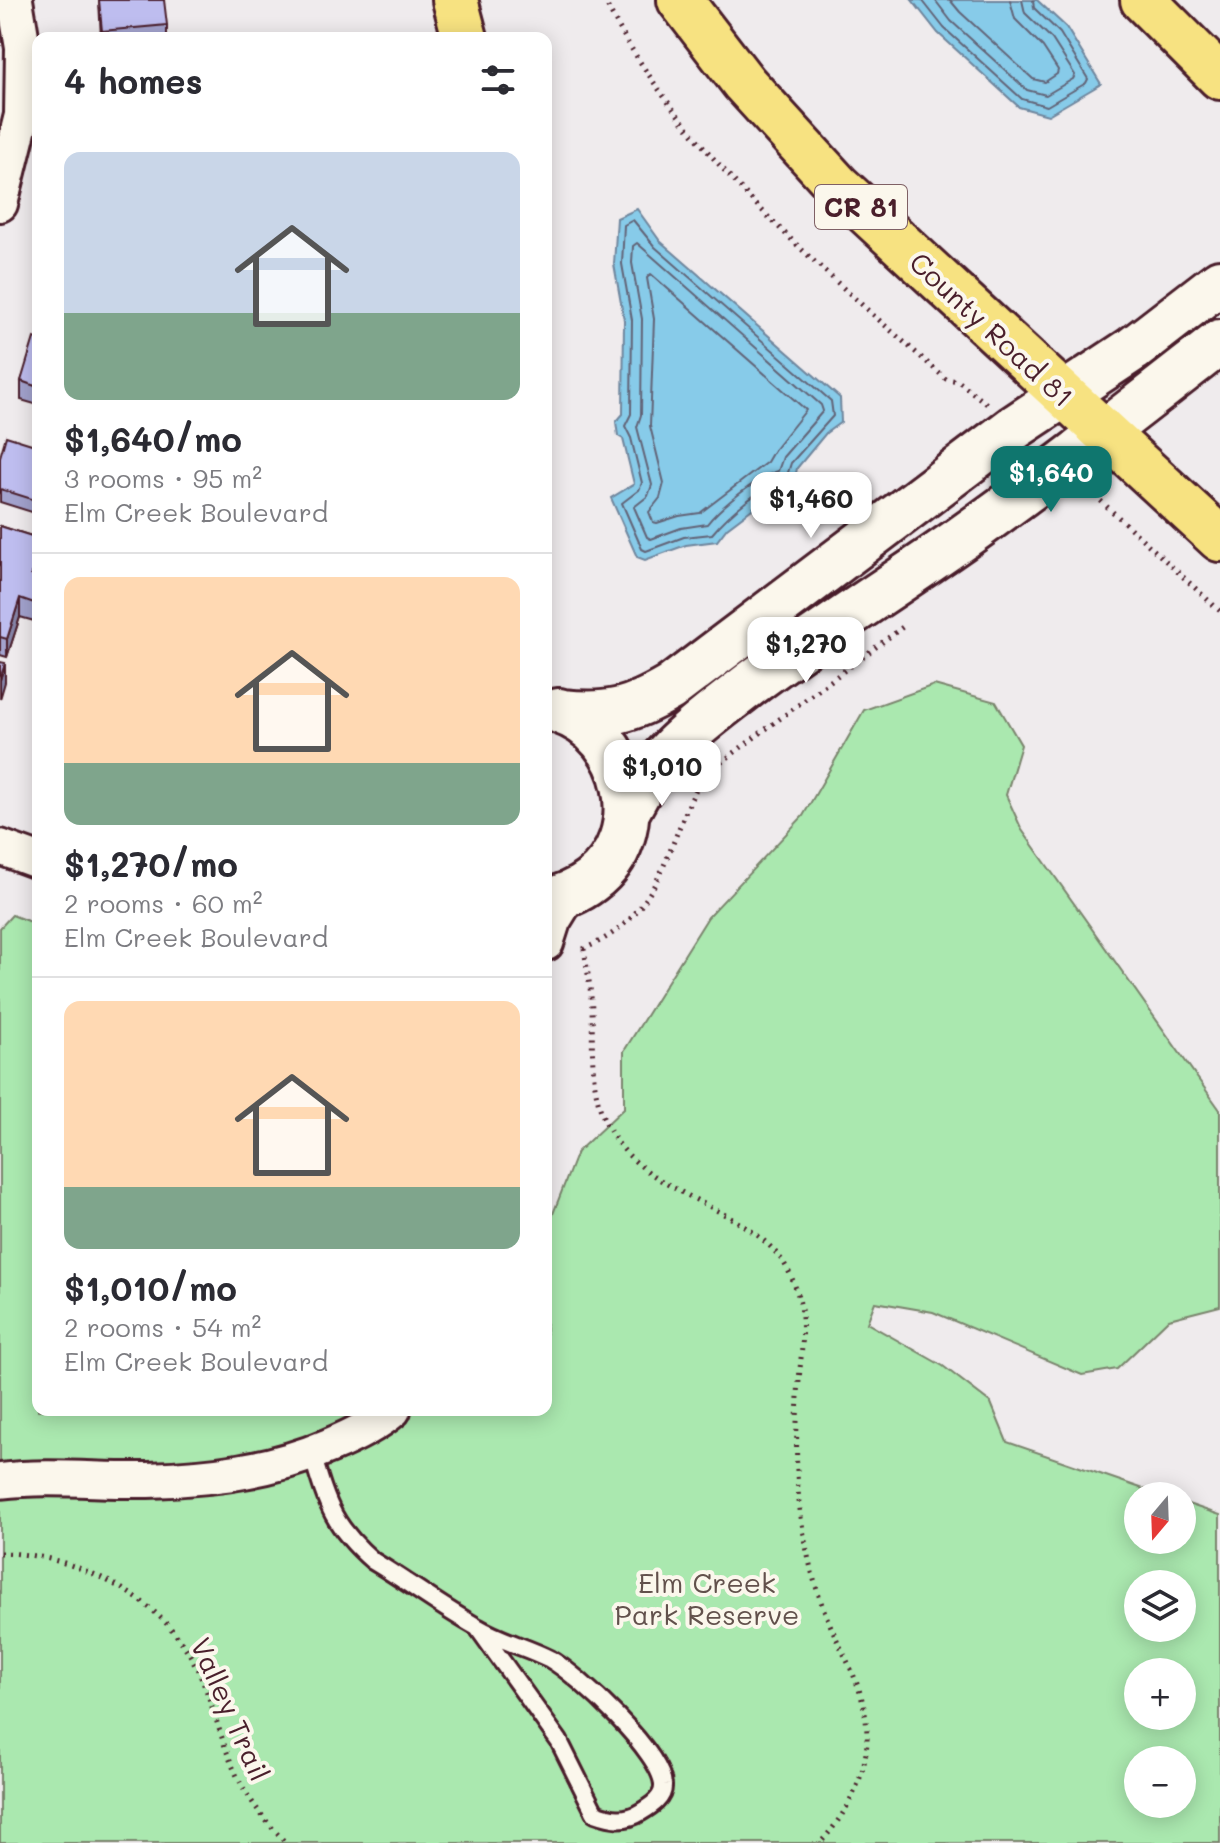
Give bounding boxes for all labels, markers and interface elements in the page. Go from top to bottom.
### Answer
text: 4 homes [64,58,203,103]
icon: filters [476,58,520,102]
road number: CR 81 [815,185,907,229]
icon: home [220,204,364,348]
street label: County Road 81 [902,244,1082,414]
text: $1,640/mo [64,416,242,461]
pin: $1,640 [986,446,1116,514]
text: $1,640 [1009,455,1093,489]
text: 3 rooms · 95 m² [64,461,262,495]
pin: $1,460 [746,472,876,540]
text: $1,460 [769,481,853,515]
text: Elm Creek Boulevard [64,495,328,529]
pin: $1,270 [741,617,871,685]
text: $1,270 [765,626,847,660]
icon: home [220,629,364,773]
pin: $1,010 [597,740,727,808]
text: $1,010 [622,749,702,783]
text: $1,270/mo [64,841,238,886]
text: 2 rooms · 60 m² [64,886,263,920]
text: Elm Creek Boulevard [64,920,328,954]
icon: home [220,1053,364,1197]
text: $1,010/mo [64,1265,237,1310]
text: 2 rooms · 54 m² [64,1310,261,1344]
text: Elm Creek Boulevard [64,1344,328,1378]
north arrow [1124,1482,1196,1554]
map controls [1124,1482,1196,1818]
park label: Elm Creek Park Reserve [615,1564,799,1632]
button: layers [1124,1570,1196,1642]
street label: Valley Trail [183,1632,279,1786]
button: + [1124,1658,1196,1730]
button: − [1124,1746,1196,1818]

